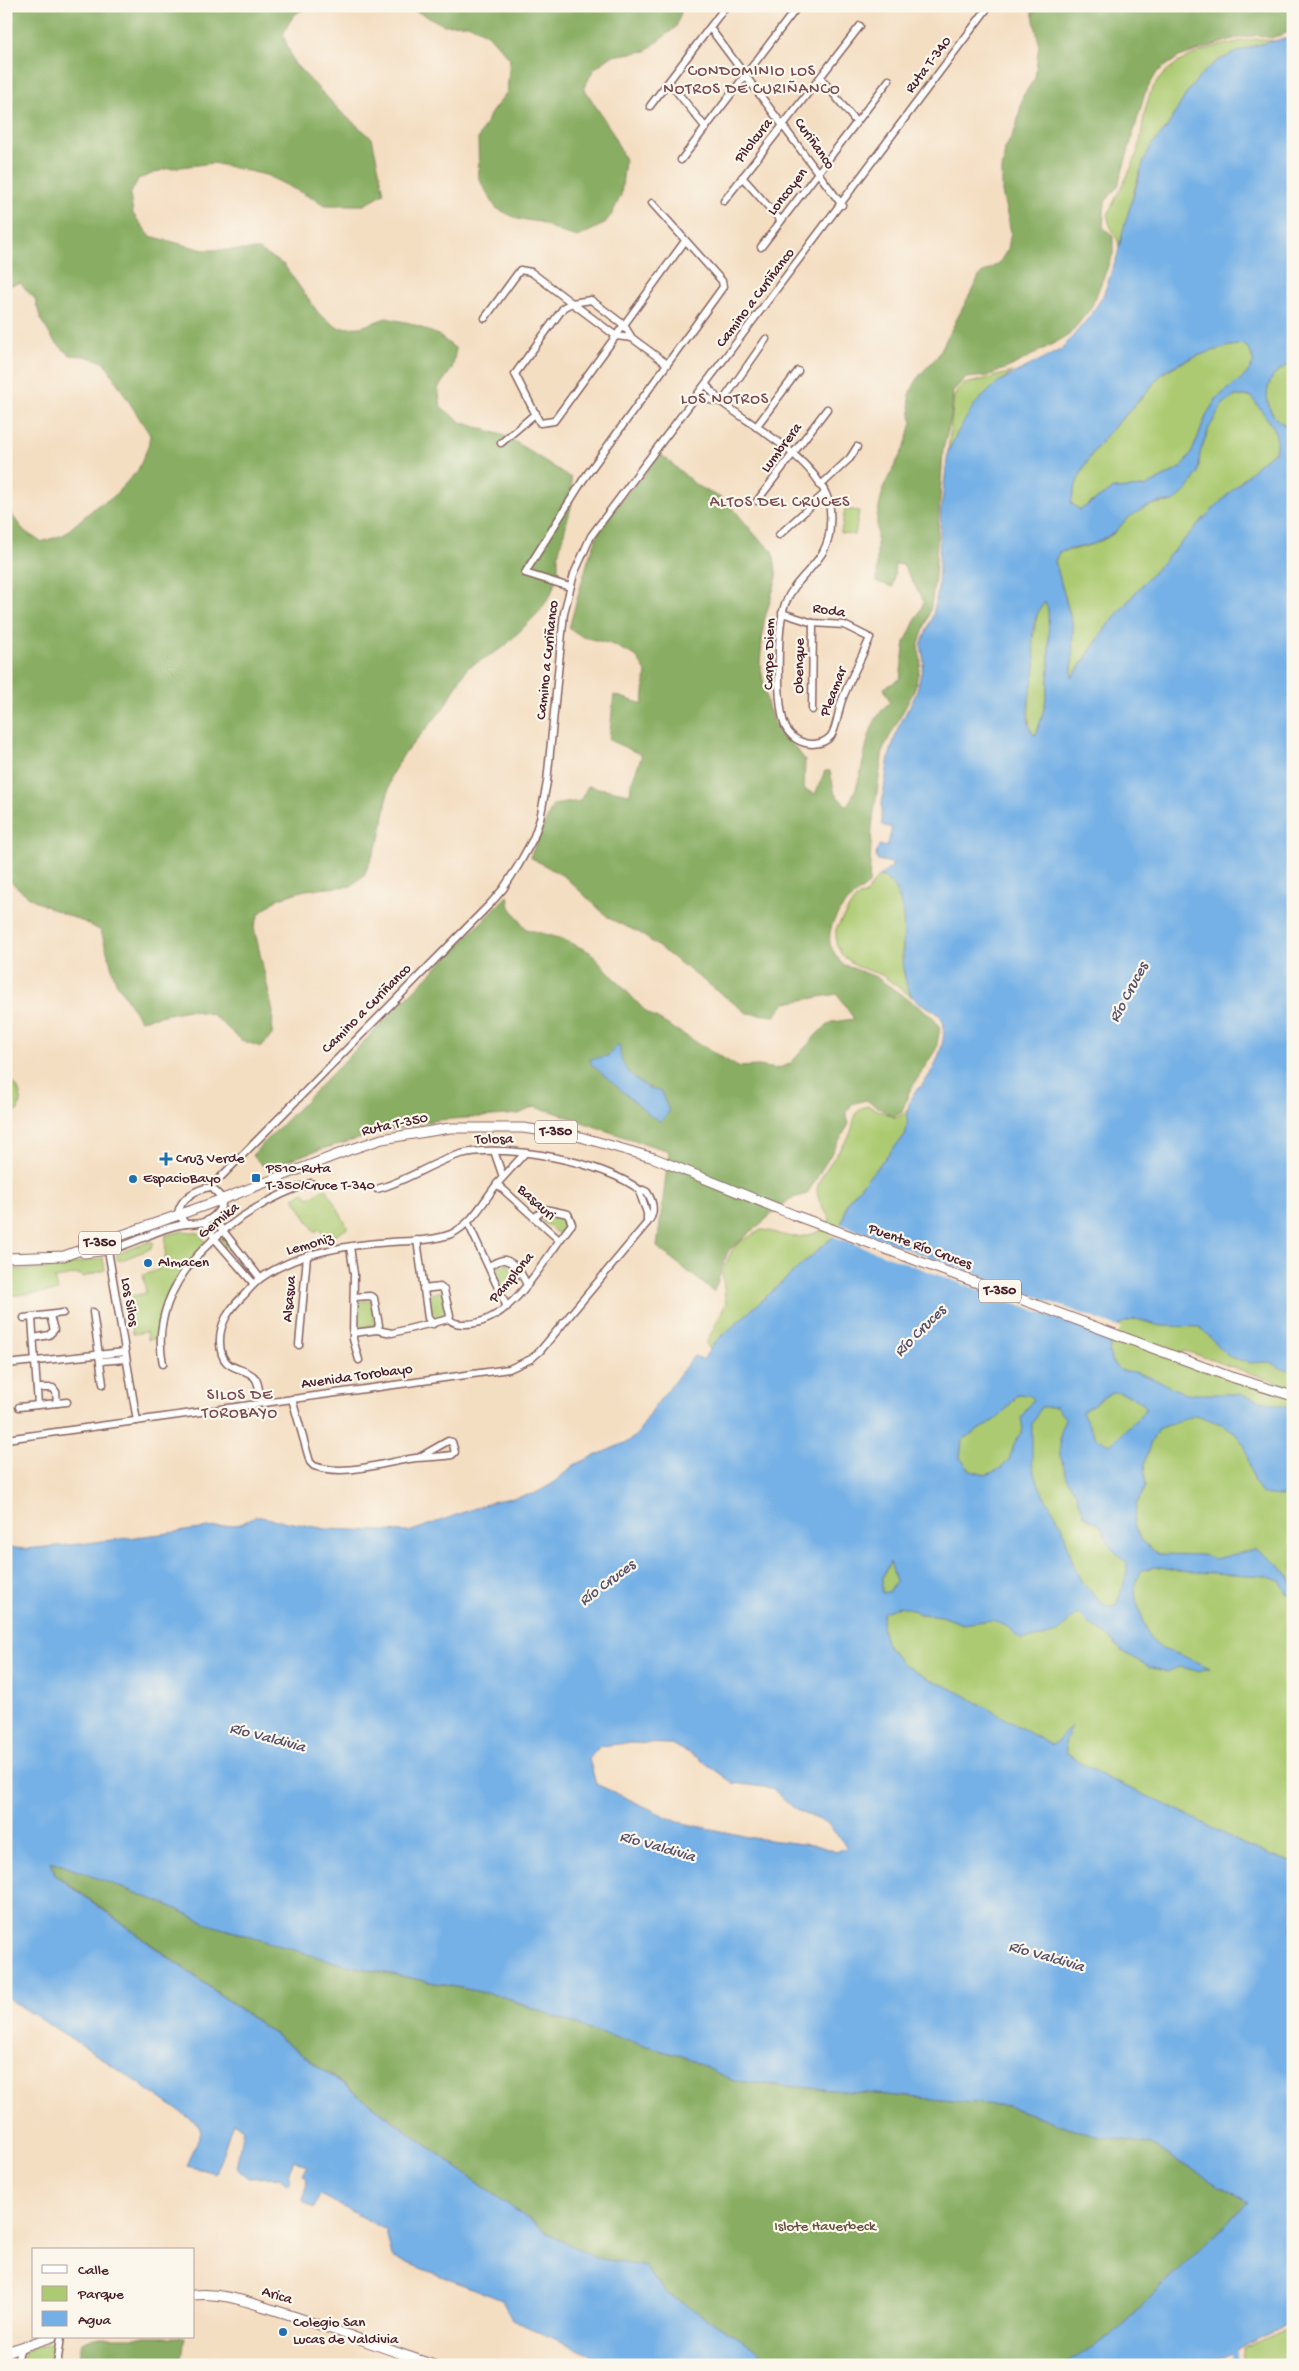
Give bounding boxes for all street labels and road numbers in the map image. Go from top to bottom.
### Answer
street label: Ruta T-340 [902,33,957,97]
street label: Pilolcura [730,115,777,168]
street label: Curiñanco [790,115,838,174]
street label: Loncoyen [764,165,812,219]
street label: Camino a Curiñanco [713,245,799,351]
street label: Lumbrera [757,419,807,476]
street label: Camino a Curiñanco [533,599,563,721]
street label: Roda [811,600,847,623]
street label: Carpe Diem [760,618,780,690]
street label: Obenque [791,638,809,694]
street label: Pleamar [816,663,852,720]
street label: Camino a Curiñanco [318,960,416,1058]
street label: Ruta T-350 [360,1109,430,1141]
road number: T-350 [535,1120,577,1144]
street label: Tolosa [474,1131,514,1149]
street label: Basauri [512,1180,559,1225]
street label: Gernika [195,1199,244,1243]
street label: Puente Río Cruces [865,1220,975,1274]
street label: Lemoniz [284,1230,336,1260]
road number: T-350 [79,1232,121,1254]
street label: Pamplona [485,1248,539,1308]
street label: Alsasua [279,1274,301,1323]
street label: Los Silos [116,1276,142,1328]
road number: T-350 [979,1280,1021,1302]
street label: Avenida Torobayo [300,1360,414,1394]
street label: Arica [260,2283,295,2309]

